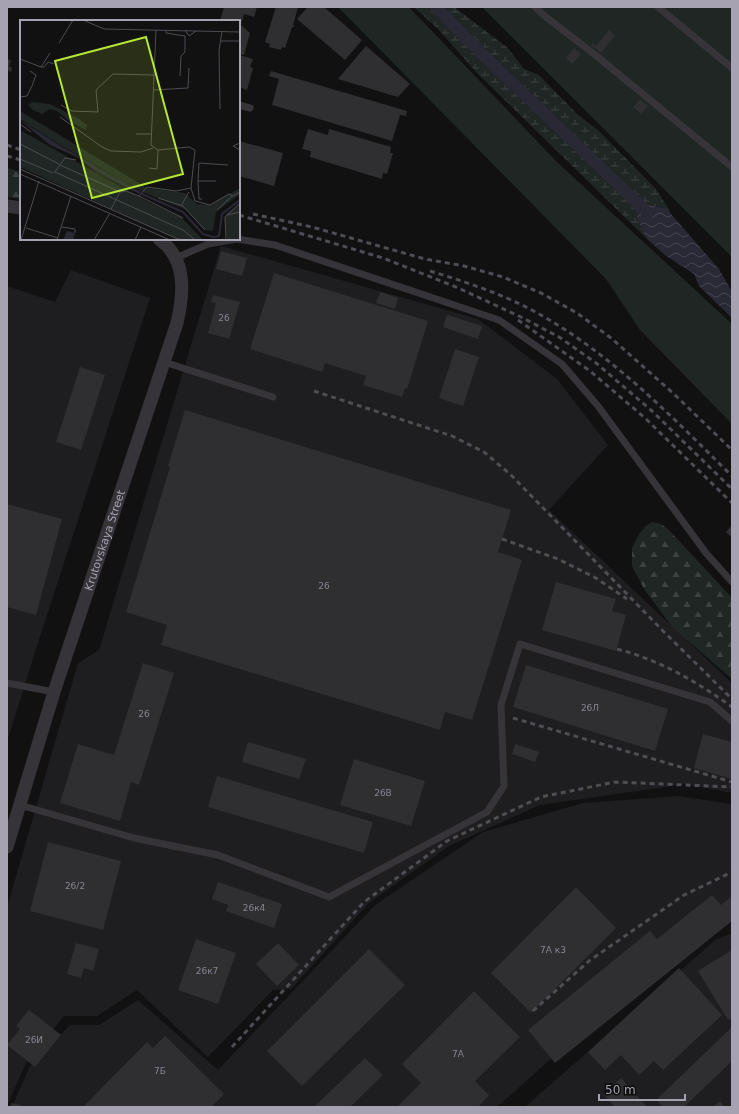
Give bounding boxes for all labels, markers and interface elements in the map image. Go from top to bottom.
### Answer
inset map [20,20,240,240]
house number: 26 [218,313,230,323]
street label: Krutovskaya Street [82,488,128,592]
house number: 26 [318,581,330,591]
house number: 26Л [581,703,599,713]
house number: 26 [138,709,150,719]
house number: 26В [374,788,392,798]
house number: 26/2 [65,881,85,891]
house number: 26к4 [243,903,266,913]
house number: 7А к3 [540,945,566,955]
house number: 26к7 [196,966,218,976]
house number: 26И [25,1035,43,1045]
house number: 7А [452,1049,465,1059]
house number: 7Б [154,1066,166,1076]
scale bar [599,1076,685,1102]
text: 50 m [605,1083,636,1097]

